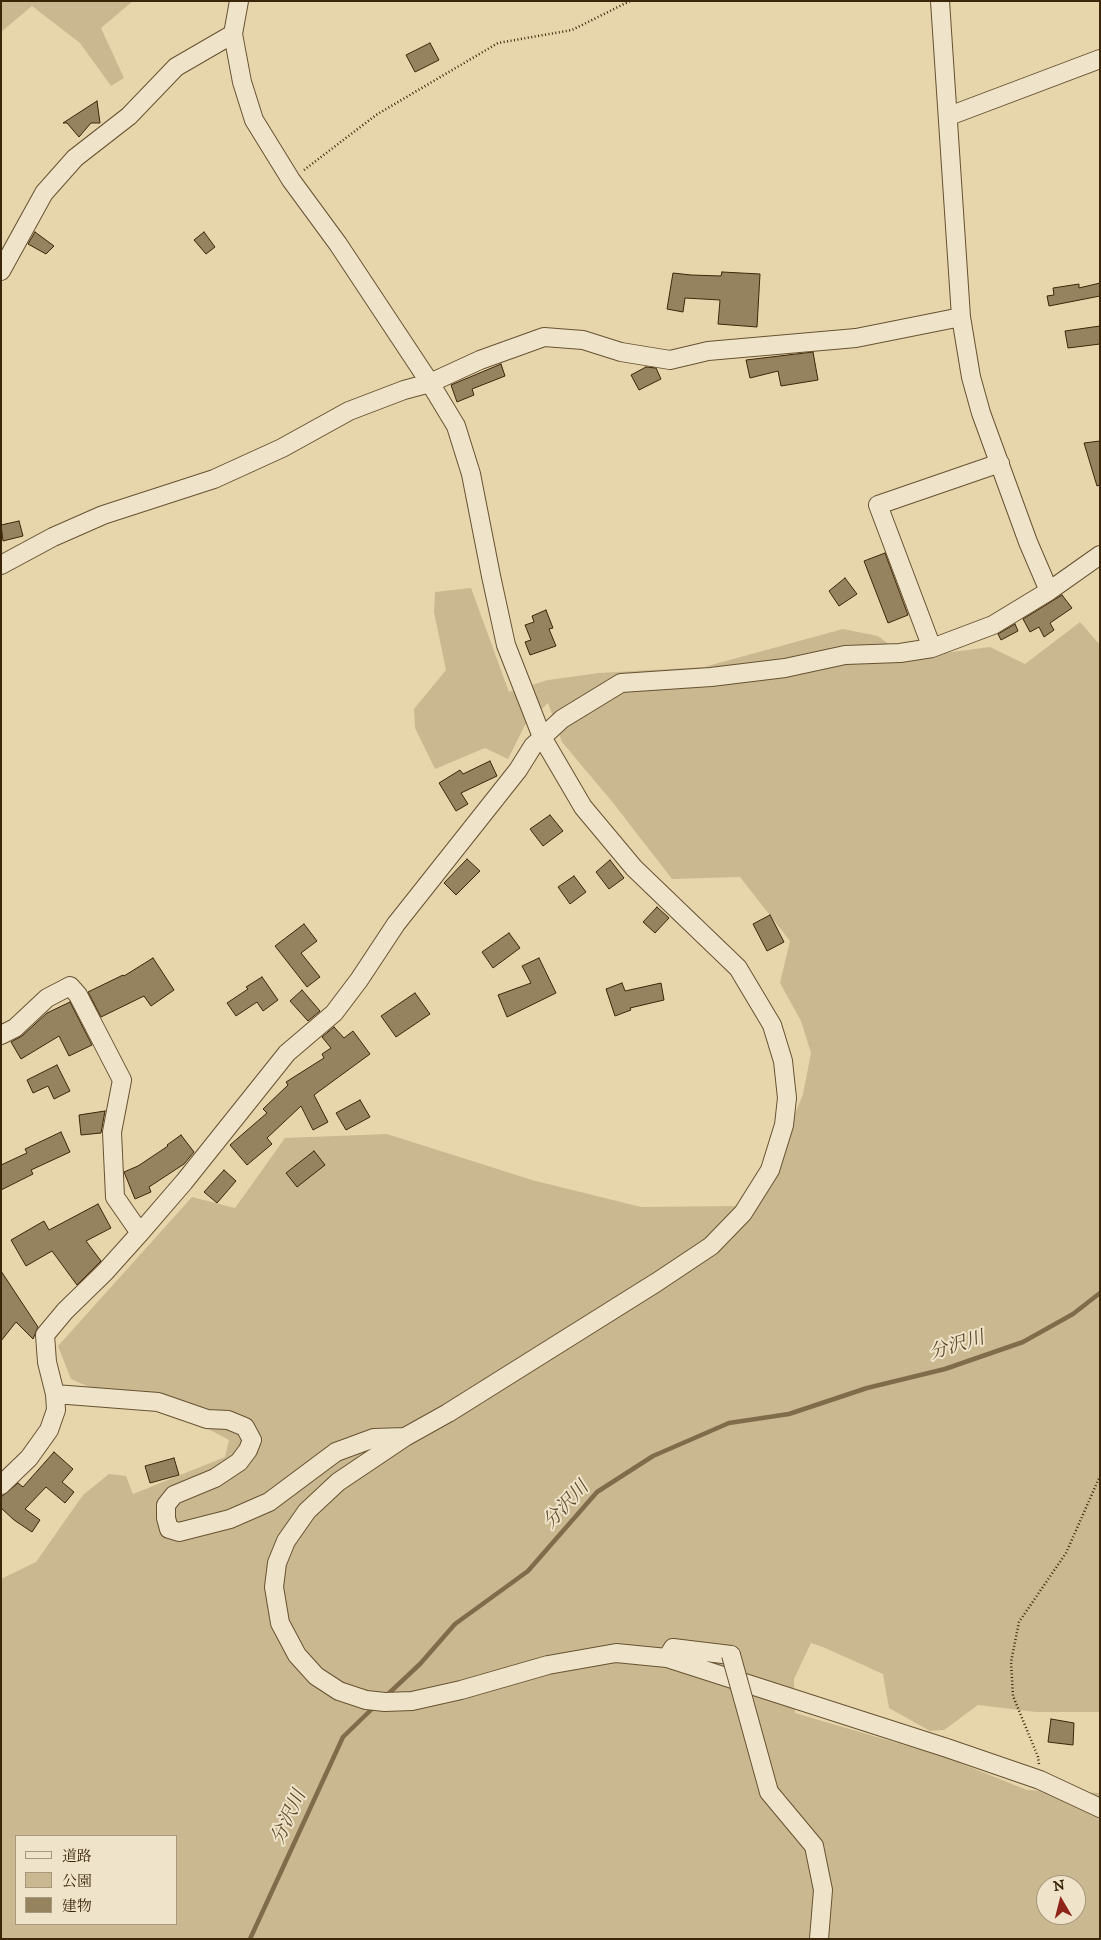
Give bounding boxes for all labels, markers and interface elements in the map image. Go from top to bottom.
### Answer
water label: 分沢川 [926,1328,988,1366]
water label: 分沢川 [539,1477,595,1535]
water label: 分沢川 [268,1787,312,1849]
legend [15,1835,178,1925]
text: 道路 [62,1847,92,1866]
text: 公園 [62,1872,92,1891]
north arrow [1036,1875,1086,1925]
text: N [1052,1876,1066,1896]
text: 建物 [62,1897,92,1916]

